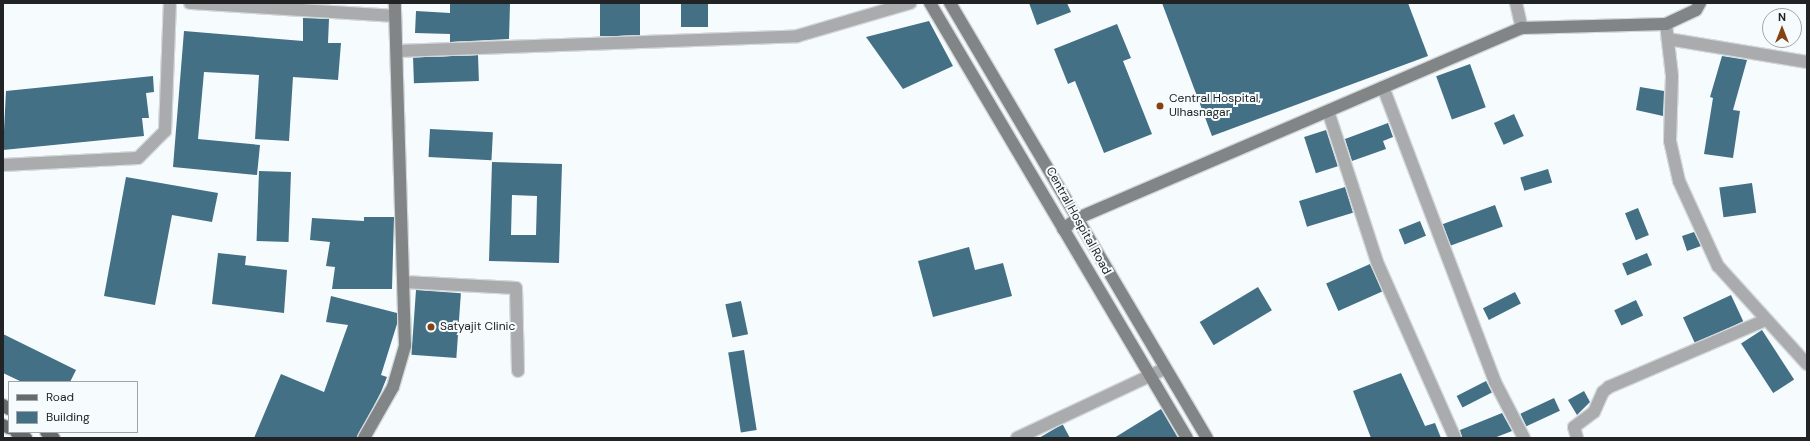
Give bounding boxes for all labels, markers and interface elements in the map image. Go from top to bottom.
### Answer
north arrow [1762,8,1802,48]
text: N [1778,10,1786,24]
place label: Central Hospital, Ulhasnagar [1169,92,1261,120]
marker: Central Hospital, Ulhasnagar [1154,100,1166,112]
street label: Central Hospital Road [1042,165,1114,277]
place label: Satyajit Clinic [440,320,515,334]
marker: Satyajit Clinic [425,321,437,333]
legend [8,381,138,433]
text: Road [46,389,74,405]
text: Building [46,409,90,425]

